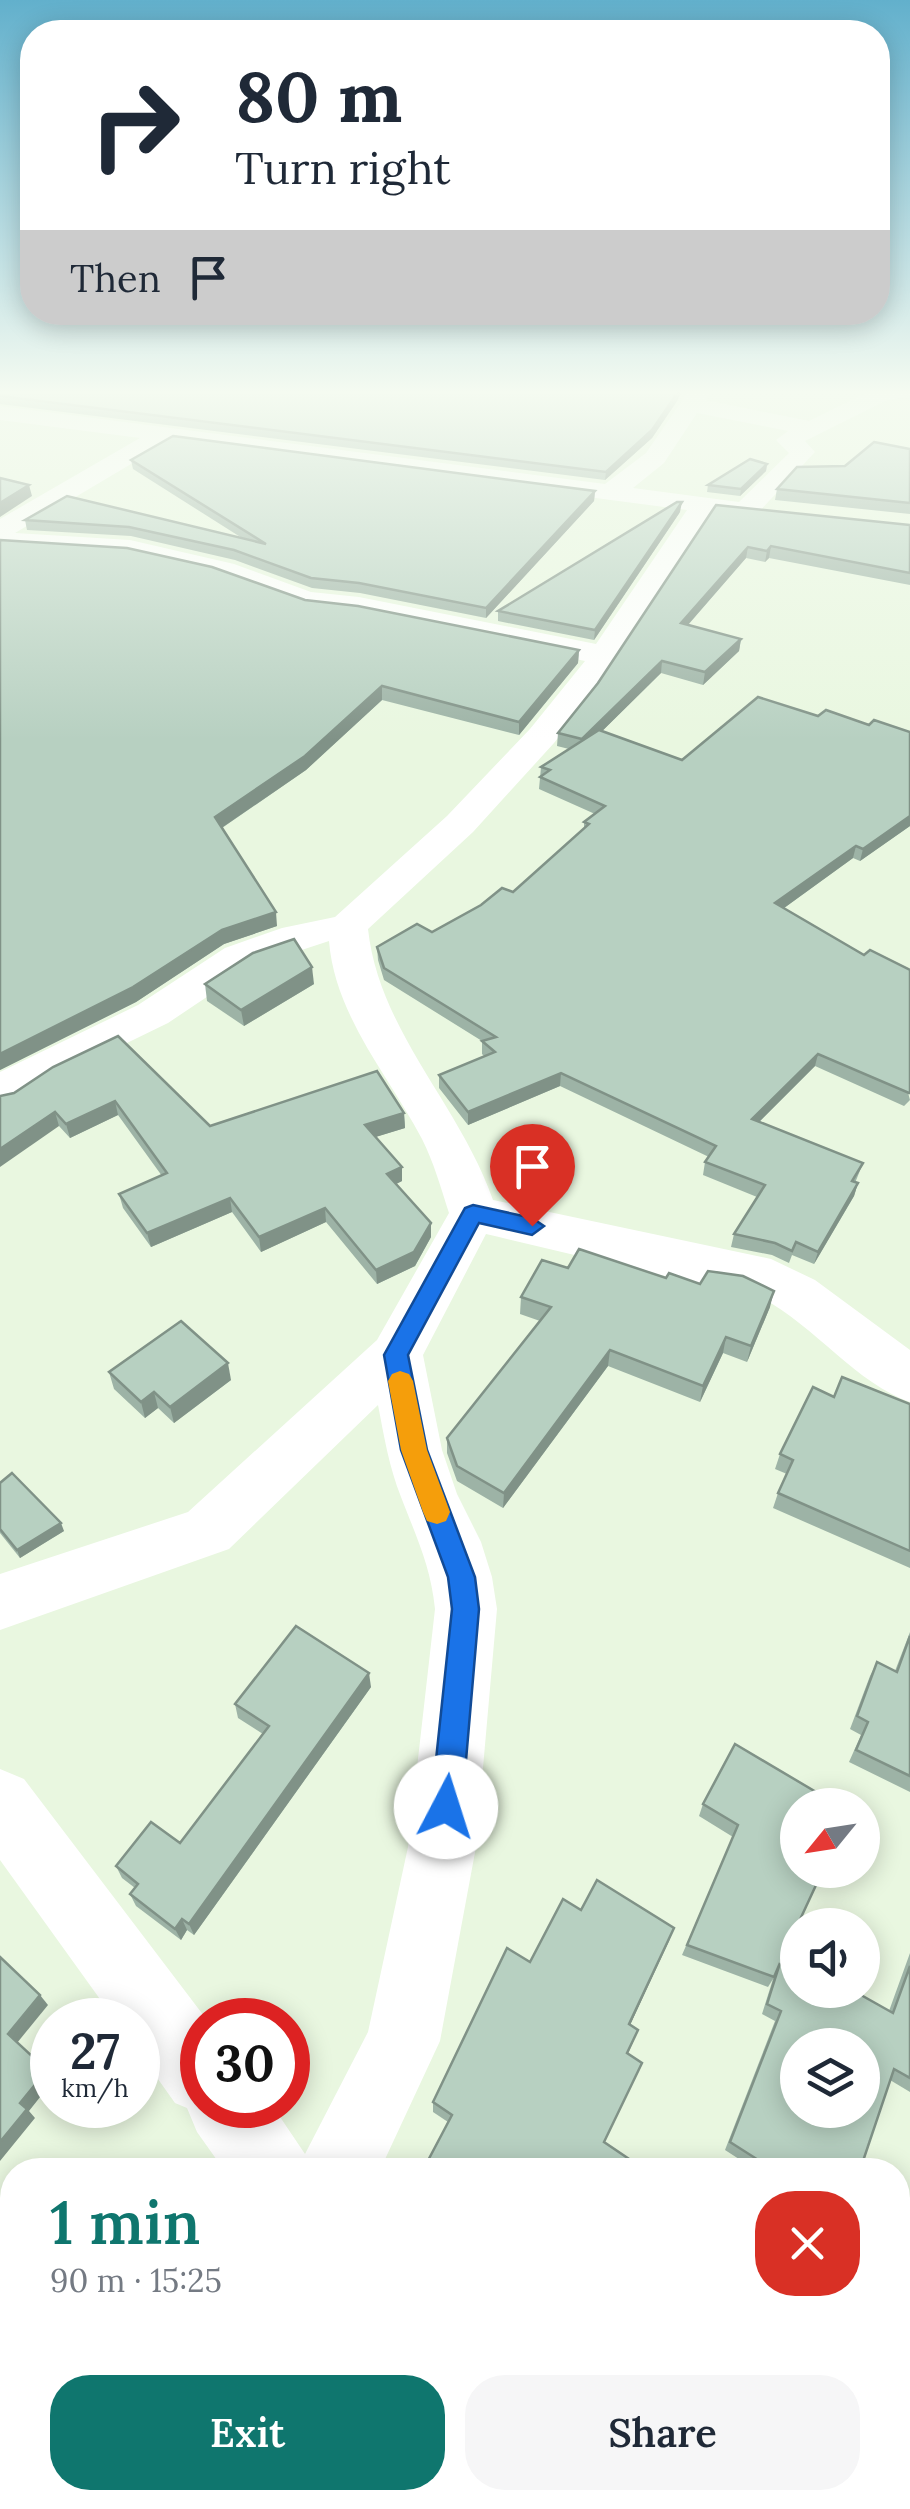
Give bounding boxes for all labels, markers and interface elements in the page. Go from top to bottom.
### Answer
text: 80 m [235,52,402,141]
icon: right [70,60,200,190]
text: Turn right [235,139,451,196]
icon: arrive [181,250,236,305]
text: Then [70,254,161,302]
pin [490,1124,575,1227]
icon: arrive [505,1139,560,1194]
position arrow [394,1755,498,1859]
north arrow [780,1788,880,1888]
map controls [780,1788,880,2128]
button: sound [780,1908,880,2008]
speed limit sign: 30 [180,1998,310,2128]
text: 27 [70,2019,120,2083]
button: layers [780,2028,880,2128]
text: km/h [61,2072,129,2104]
text: 1 min [50,2184,200,2260]
button: close [755,2191,860,2296]
text: 90 m · 15:25 [50,2260,222,2301]
button: Exit [50,2375,445,2490]
button: Share [465,2375,860,2490]

